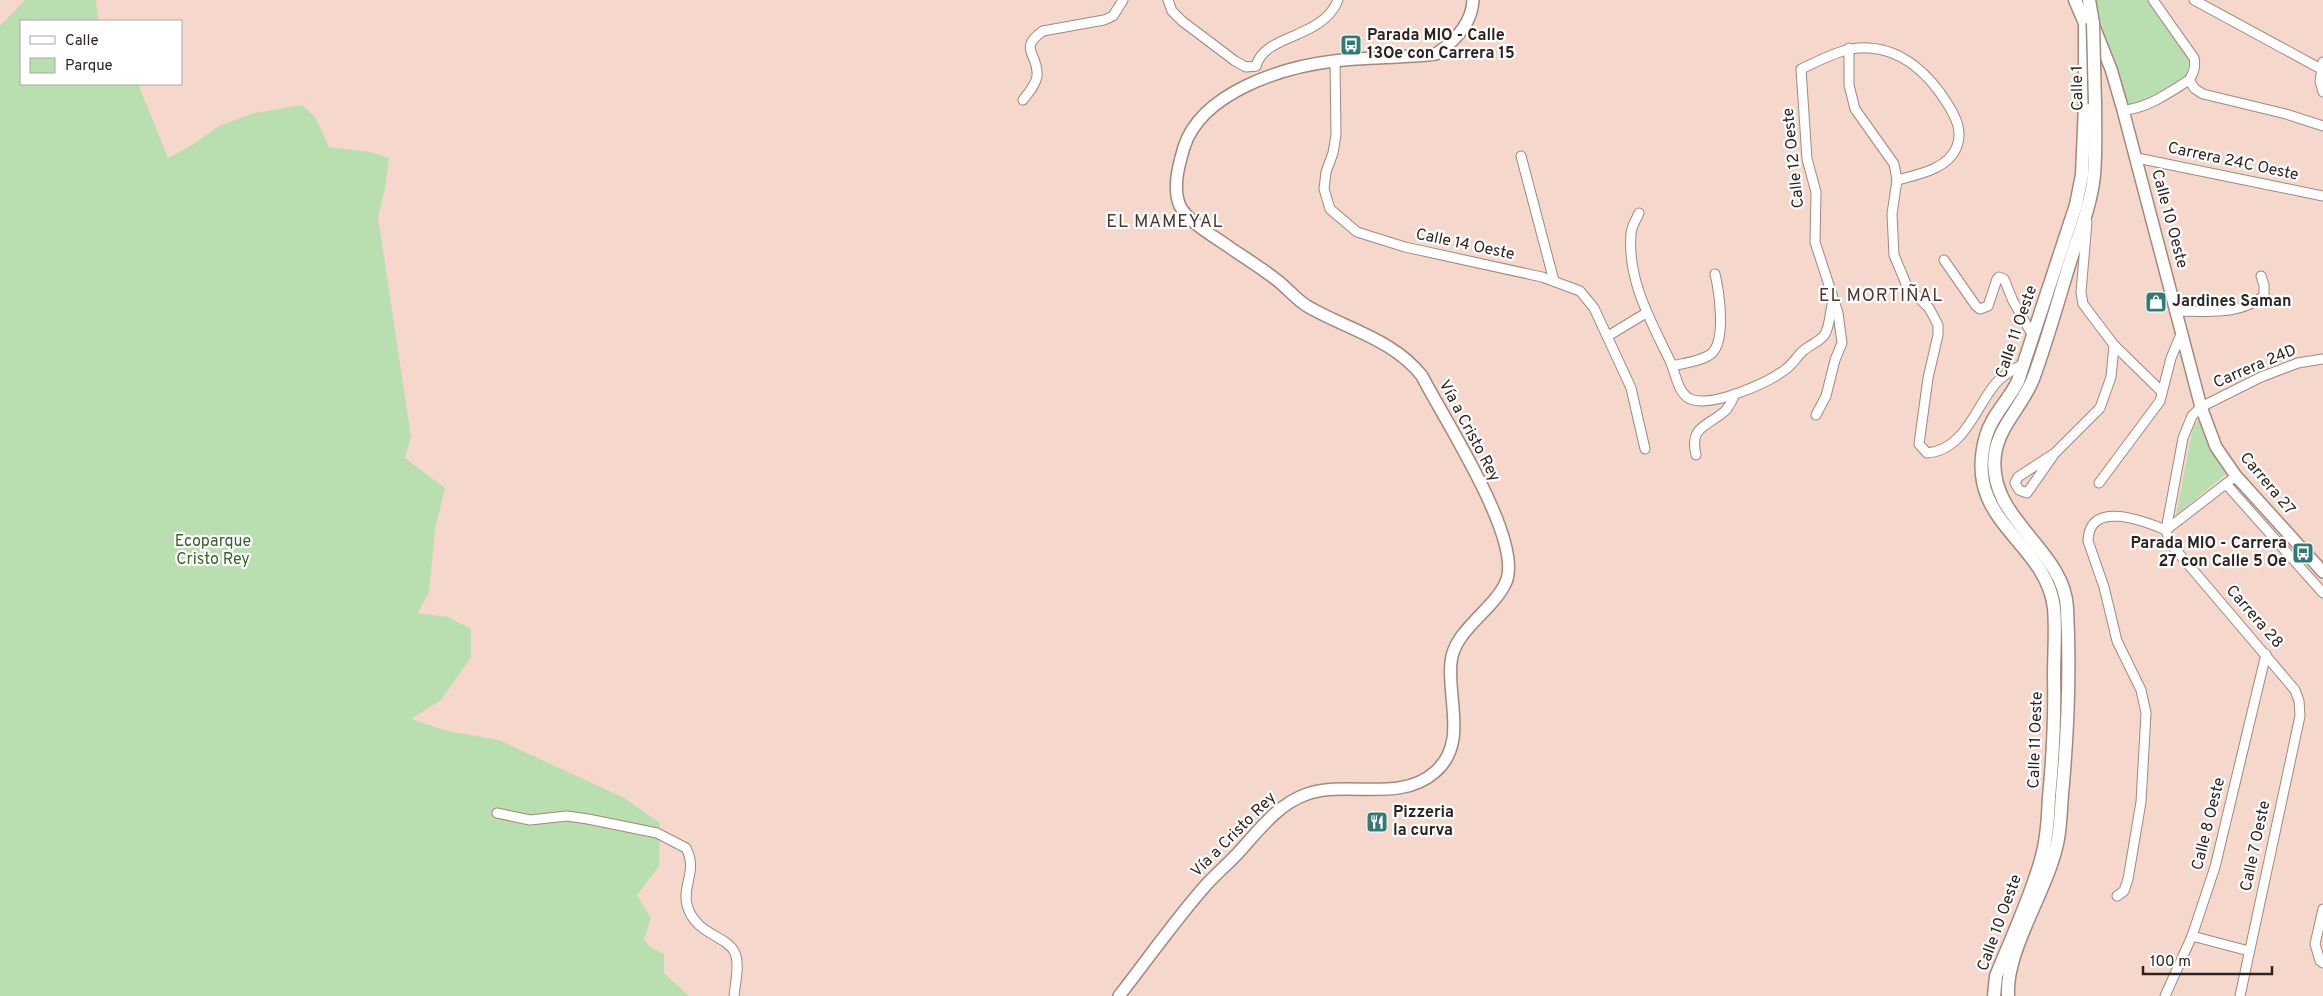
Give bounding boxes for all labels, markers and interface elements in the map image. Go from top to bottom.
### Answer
legend [20,20,182,85]
place label: Parada MIO - Calle 13Oe con Carrera 15 [1367,26,1515,64]
text: Calle [65,32,99,51]
bus stop icon: Parada MIO - Calle 13Oe con Carrera 15 [1339,33,1363,57]
text: Parque [65,57,113,76]
street label: Calle 1 [2068,65,2088,111]
street label: Calle 12 Oeste [1779,107,1809,209]
street label: Carrera 24C Oeste [2166,138,2300,186]
street label: Calle 10 Oeste [2146,167,2192,271]
district label: EL MAMEYAL [1106,211,1224,234]
street label: Calle 14 Oeste [1414,225,1516,265]
district label: EL MORTIÑAL [1819,283,1943,308]
street label: Calle 11 Oeste [1992,283,2042,381]
shop icon: Jardines Saman [2144,290,2168,314]
place label: Jardines Saman [2172,292,2291,312]
street label: Carrera 24D [2210,341,2300,393]
street label: Vía a Cristo Rey [1434,377,1504,485]
street label: Carrera 27 [2235,449,2299,519]
park label: Ecoparque Cristo Rey [175,532,251,570]
place label: Parada MIO - Carrera 27 con Calle 5 Oe [2130,534,2287,572]
bus stop icon: Parada MIO - Carrera 27 con Calle 5 Oe [2291,541,2315,565]
street label: Carrera 28 [2221,581,2287,653]
street label: Calle 11 Oeste [2024,691,2048,789]
street label: Calle 8 Oeste [2188,776,2230,872]
street label: Vía a Cristo Rey [1187,788,1281,882]
street label: Calle 7 Oeste [2237,799,2275,893]
place label: Pizzeria la curva [1393,803,1454,841]
restaurant icon: Pizzeria la curva [1365,810,1389,834]
street label: Calle 10 Oeste [1973,872,2027,974]
scale bar [2143,944,2272,976]
text: 100 m [2150,953,2191,972]

